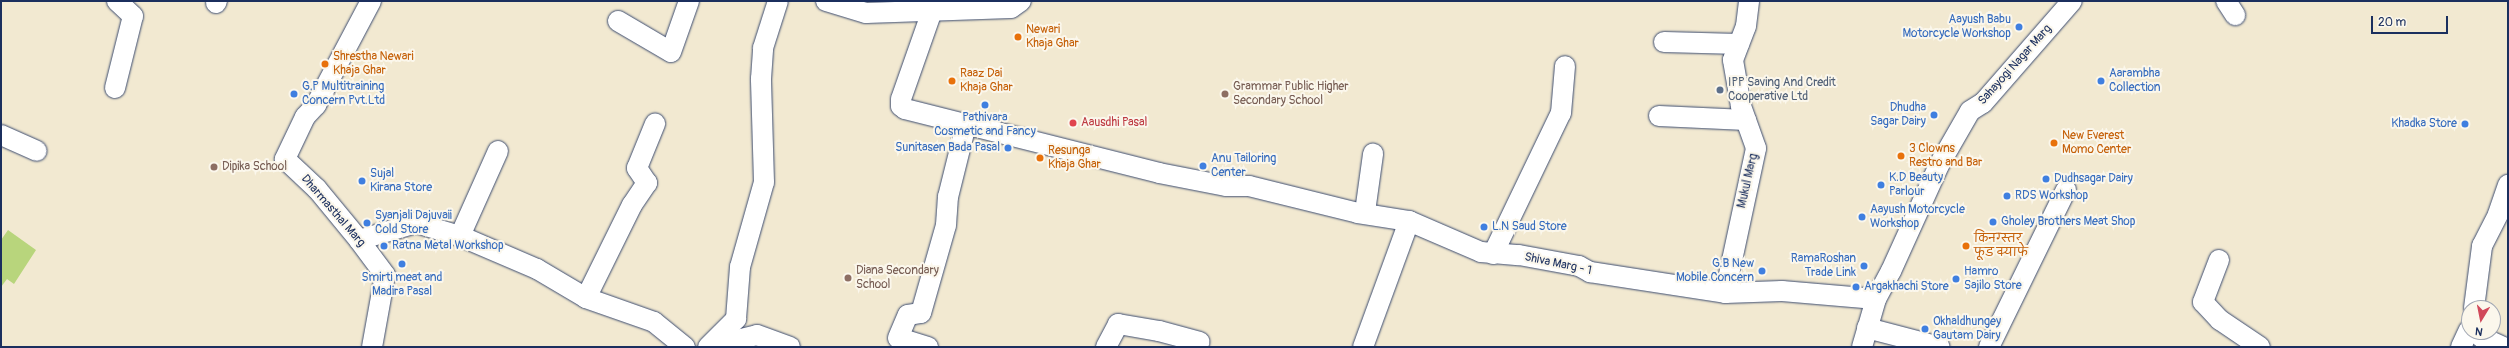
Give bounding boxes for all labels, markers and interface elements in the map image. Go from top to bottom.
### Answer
scale bar [2373,8,2450,34]
place label: Aayush Babu Motorcycle Workshop [1902,13,2011,41]
text: 20 m [2378,15,2406,30]
street label: Sahayogi Nagar Marg [1975,22,2055,108]
marker: Aayush Babu Motorcycle Workshop [2014,22,2024,32]
place label: Newari Khaja Ghar [1026,23,1079,51]
marker: Newari Khaja Ghar [1013,32,1023,42]
place label: Shrestha Newari Khaja Ghar [333,50,414,78]
marker: Shrestha Newari Khaja Ghar [320,59,330,69]
place label: Raaz Dai Khaja Ghar [960,67,1013,95]
place label: Aarambha Collection [2109,67,2161,95]
marker: Raaz Dai Khaja Ghar [947,76,957,86]
place label: IPP Saving And Credit Cooperative Ltd [1728,76,1836,104]
marker: Aarambha Collection [2096,76,2106,86]
place label: G.P Multitraining Concern Pvt.Ltd [302,80,385,108]
place label: Grammar Public Higher Secondary School [1233,80,1349,108]
marker: IPP Saving And Credit Cooperative Ltd [1715,85,1725,95]
marker: G.P Multitraining Concern Pvt.Ltd [289,89,299,99]
marker: Grammar Public Higher Secondary School [1220,89,1230,99]
marker: Pathivara Cosmetic and Fancy [980,100,990,110]
place label: Dhudha Sagar Dairy [1870,101,1926,129]
marker: Dhudha Sagar Dairy [1929,110,1939,120]
place label: Pathivara Cosmetic and Fancy [934,111,1036,139]
place label: Aausdhi Pasal [1081,116,1147,130]
place label: Khadka Store [2391,117,2457,131]
marker: Aausdhi Pasal [1068,118,1078,128]
marker: Khadka Store [2460,119,2470,129]
place label: New Everest Momo Center [2062,129,2131,157]
marker: New Everest Momo Center [2049,138,2059,148]
place label: Sunitasen Bada Pasal [895,141,1000,155]
place label: 3 Clowns Restro and Bar [1909,142,1982,170]
marker: Sunitasen Bada Pasal [1003,143,1013,153]
place label: Resunga Khaja Ghar [1048,144,1101,172]
marker: 3 Clowns Restro and Bar [1896,151,1906,161]
place label: Anu Tailoring Center [1211,152,1276,180]
street label: Mukul Marg [1735,152,1761,210]
marker: Resunga Khaja Ghar [1035,153,1045,163]
place label: Dipika School [222,160,287,174]
marker: Anu Tailoring Center [1198,161,1208,171]
marker: Dipika School [209,162,219,172]
place label: Sujal Kirana Store [370,167,432,195]
place label: K.D Beauty Parlour [1889,171,1943,199]
street label: Dharmasthal Marg [298,172,368,250]
place label: Dudhsagar Dairy [2054,172,2133,186]
marker: Dudhsagar Dairy [2041,174,2051,184]
marker: Sujal Kirana Store [357,176,367,186]
marker: K.D Beauty Parlour [1876,180,1886,190]
place label: RDS Workshop [2015,189,2088,203]
marker: RDS Workshop [2002,191,2012,201]
place label: Aayush Motorcycle Workshop [1870,203,1965,231]
place label: Syanjali Dajuvaii Cold Store [375,209,452,237]
marker: Aayush Motorcycle Workshop [1857,212,1867,222]
place label: Gholey Brothers Meat Shop [2001,215,2136,229]
marker: Gholey Brothers Meat Shop [1988,217,1998,227]
marker: Syanjali Dajuvaii Cold Store [362,218,372,228]
place label: L.N Saud Store [1492,220,1567,234]
marker: L.N Saud Store [1479,222,1489,232]
place label: किनग्स्तर फूड क्याफे [1974,232,2028,260]
place label: Ratna Metal Workshop [392,239,504,253]
marker: Ratna Metal Workshop [379,241,389,251]
marker: किनग्स्तर फूड क्याफे [1961,241,1971,251]
street label: Shiva Marg - 1 [1523,250,1593,278]
place label: RamaRoshan Trade Link [1791,252,1856,280]
place label: G.B New Mobile Concern [1676,257,1754,285]
marker: Smirti meat and Madira Pasal [397,259,407,269]
marker: RamaRoshan Trade Link [1859,261,1869,271]
place label: Diana Secondary School [856,264,939,292]
place label: Hamro Sajilo Store [1964,265,2022,293]
marker: G.B New Mobile Concern [1757,266,1767,276]
place label: Smirti meat and Madira Pasal [362,271,442,299]
marker: Diana Secondary School [843,273,853,283]
marker: Hamro Sajilo Store [1951,274,1961,284]
place label: Argakhachi Store [1864,280,1949,294]
marker: Argakhachi Store [1851,282,1861,292]
north arrow [2461,300,2501,340]
place label: Okhaldhungey Gautam Dairy [1933,315,2001,343]
marker: Okhaldhungey Gautam Dairy [1920,324,1930,334]
text: N [2474,324,2484,338]

